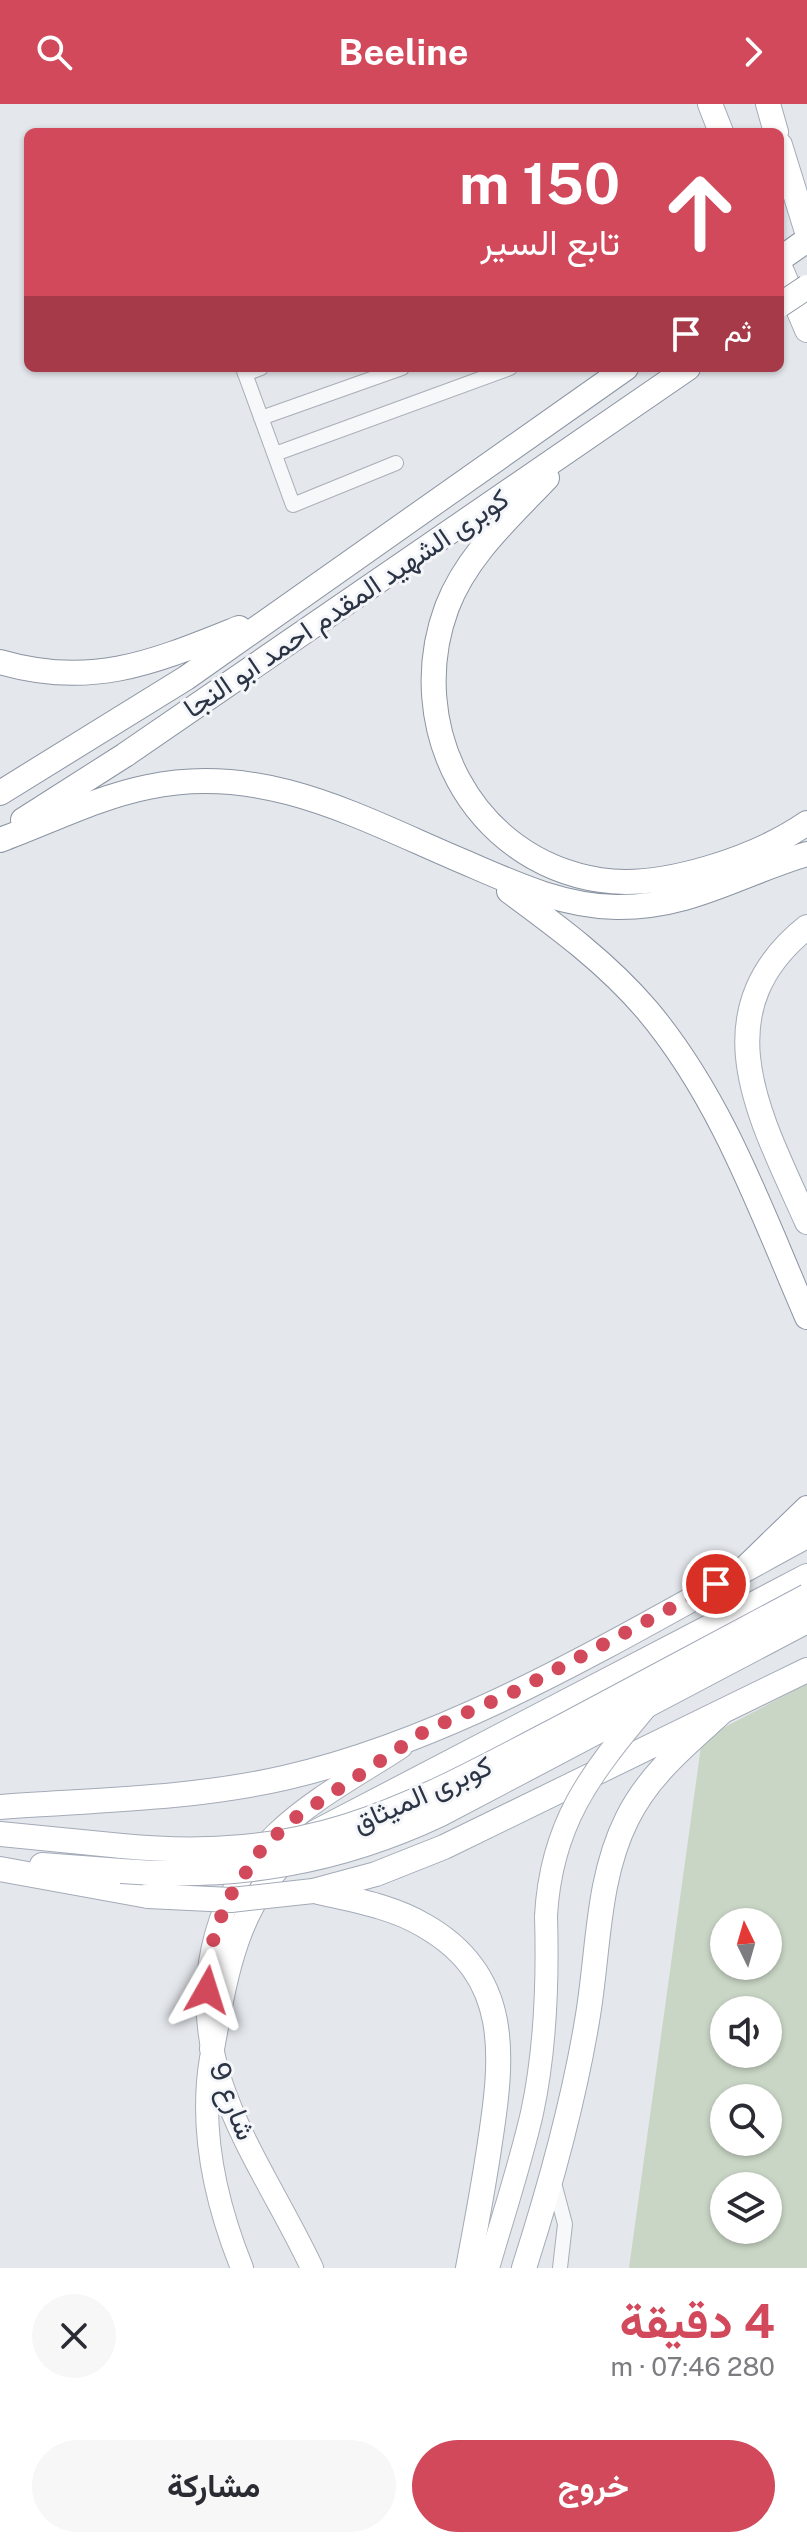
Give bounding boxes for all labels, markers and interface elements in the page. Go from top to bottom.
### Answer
icon: search [32,30,76,74]
icon: forward [731,30,775,74]
text: Beeline [339,31,468,73]
text: 150 m [459,151,620,217]
icon: ahead [648,160,752,264]
text: تابع السير [480,221,620,263]
icon: arrive [664,312,708,356]
text: ثم [724,313,752,349]
street label: كوبرى الشهيد المقدم احمد ابو النجا [177,481,516,726]
pin [682,1550,750,1618]
icon: arrive [694,1562,738,1606]
street label: كوبرى الميثاق [347,1748,497,1841]
north arrow [710,1908,782,1980]
map controls [710,1908,782,2244]
position arrow [165,1948,249,2032]
button: sound [710,1996,782,2068]
street label: شارع 9 [200,2057,264,2145]
button: search [710,2084,782,2156]
button: layers [710,2172,782,2244]
text: 4 دقيقة [619,2292,775,2349]
button: close [32,2294,116,2378]
text: 280 m · 07:46 [610,2351,775,2382]
button: مشاركة [32,2440,396,2532]
button: خروج [412,2440,775,2532]

